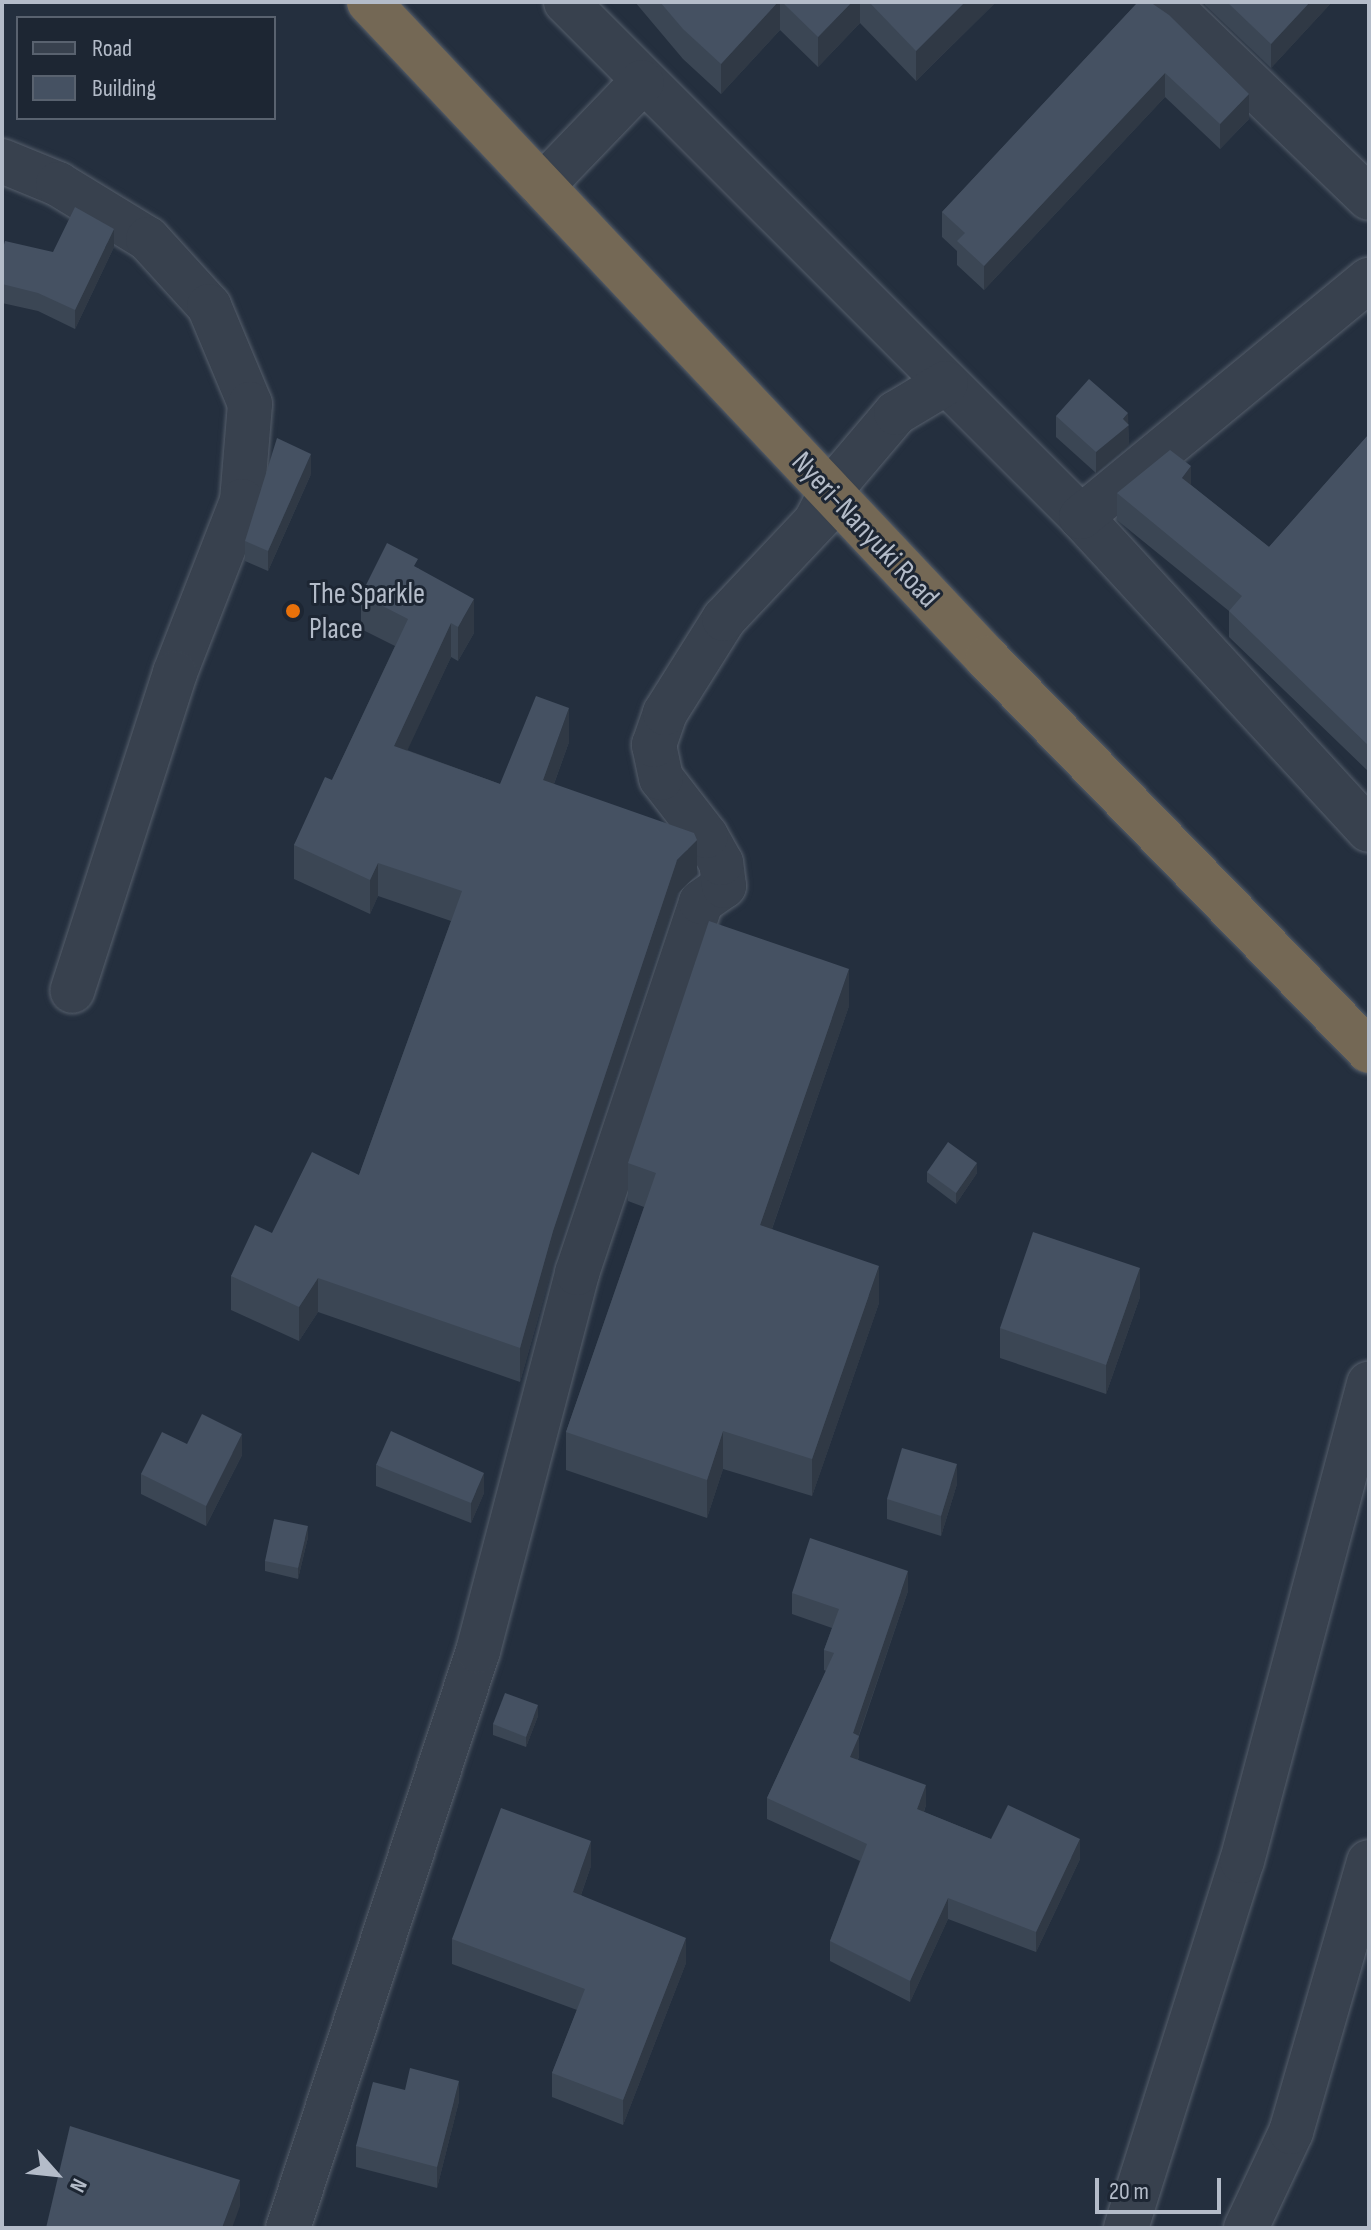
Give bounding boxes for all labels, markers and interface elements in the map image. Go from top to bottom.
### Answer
legend [16,16,276,120]
text: Road [92,34,132,63]
text: Building [92,74,156,103]
street label: Nyeri-Nanyuki Road [784,445,946,615]
place label: The Sparkle Place [309,576,425,646]
marker: The Sparkle Place [284,602,302,620]
north arrow [16,2134,96,2214]
scale bar [1099,2162,1225,2212]
text: N [63,2174,93,2196]
text: 20 m [1109,2177,1149,2206]

